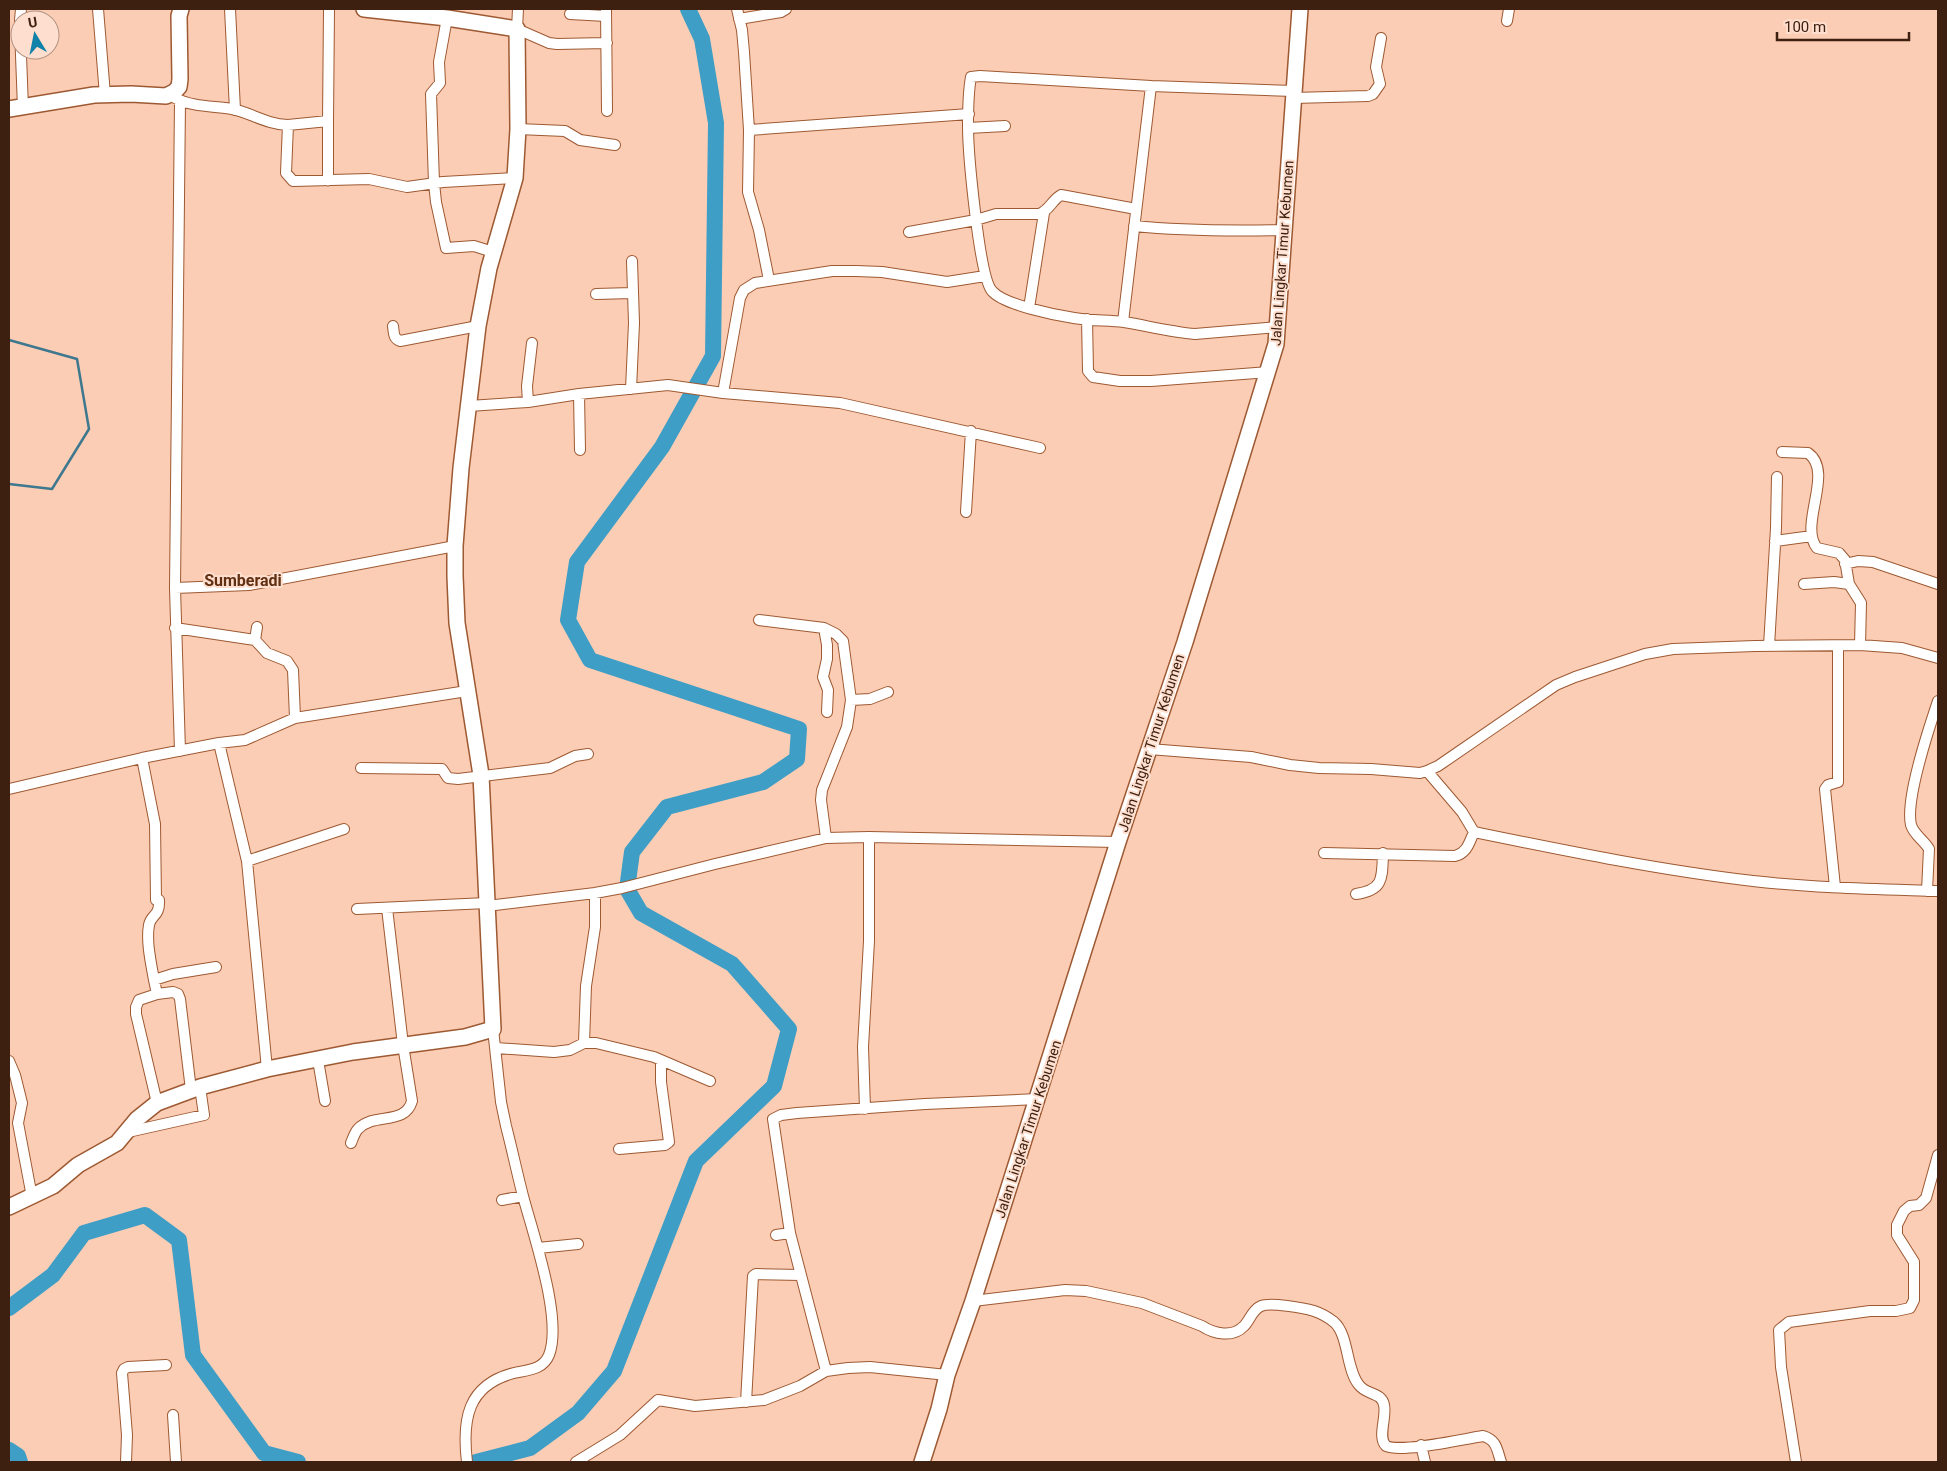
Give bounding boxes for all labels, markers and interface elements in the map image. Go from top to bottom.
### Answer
north arrow [10,10,60,60]
scale bar [1777,10,1910,42]
text: U [27,14,39,31]
text: 100 m [1784,18,1826,36]
street label: Jalan Lingkar Timur Kebumen [1268,160,1296,346]
district label: Sumberadi [204,571,282,590]
street label: Jalan Lingkar Timur Kebumen [1115,652,1187,834]
street label: Jalan Lingkar Timur Kebumen [992,1038,1064,1220]

